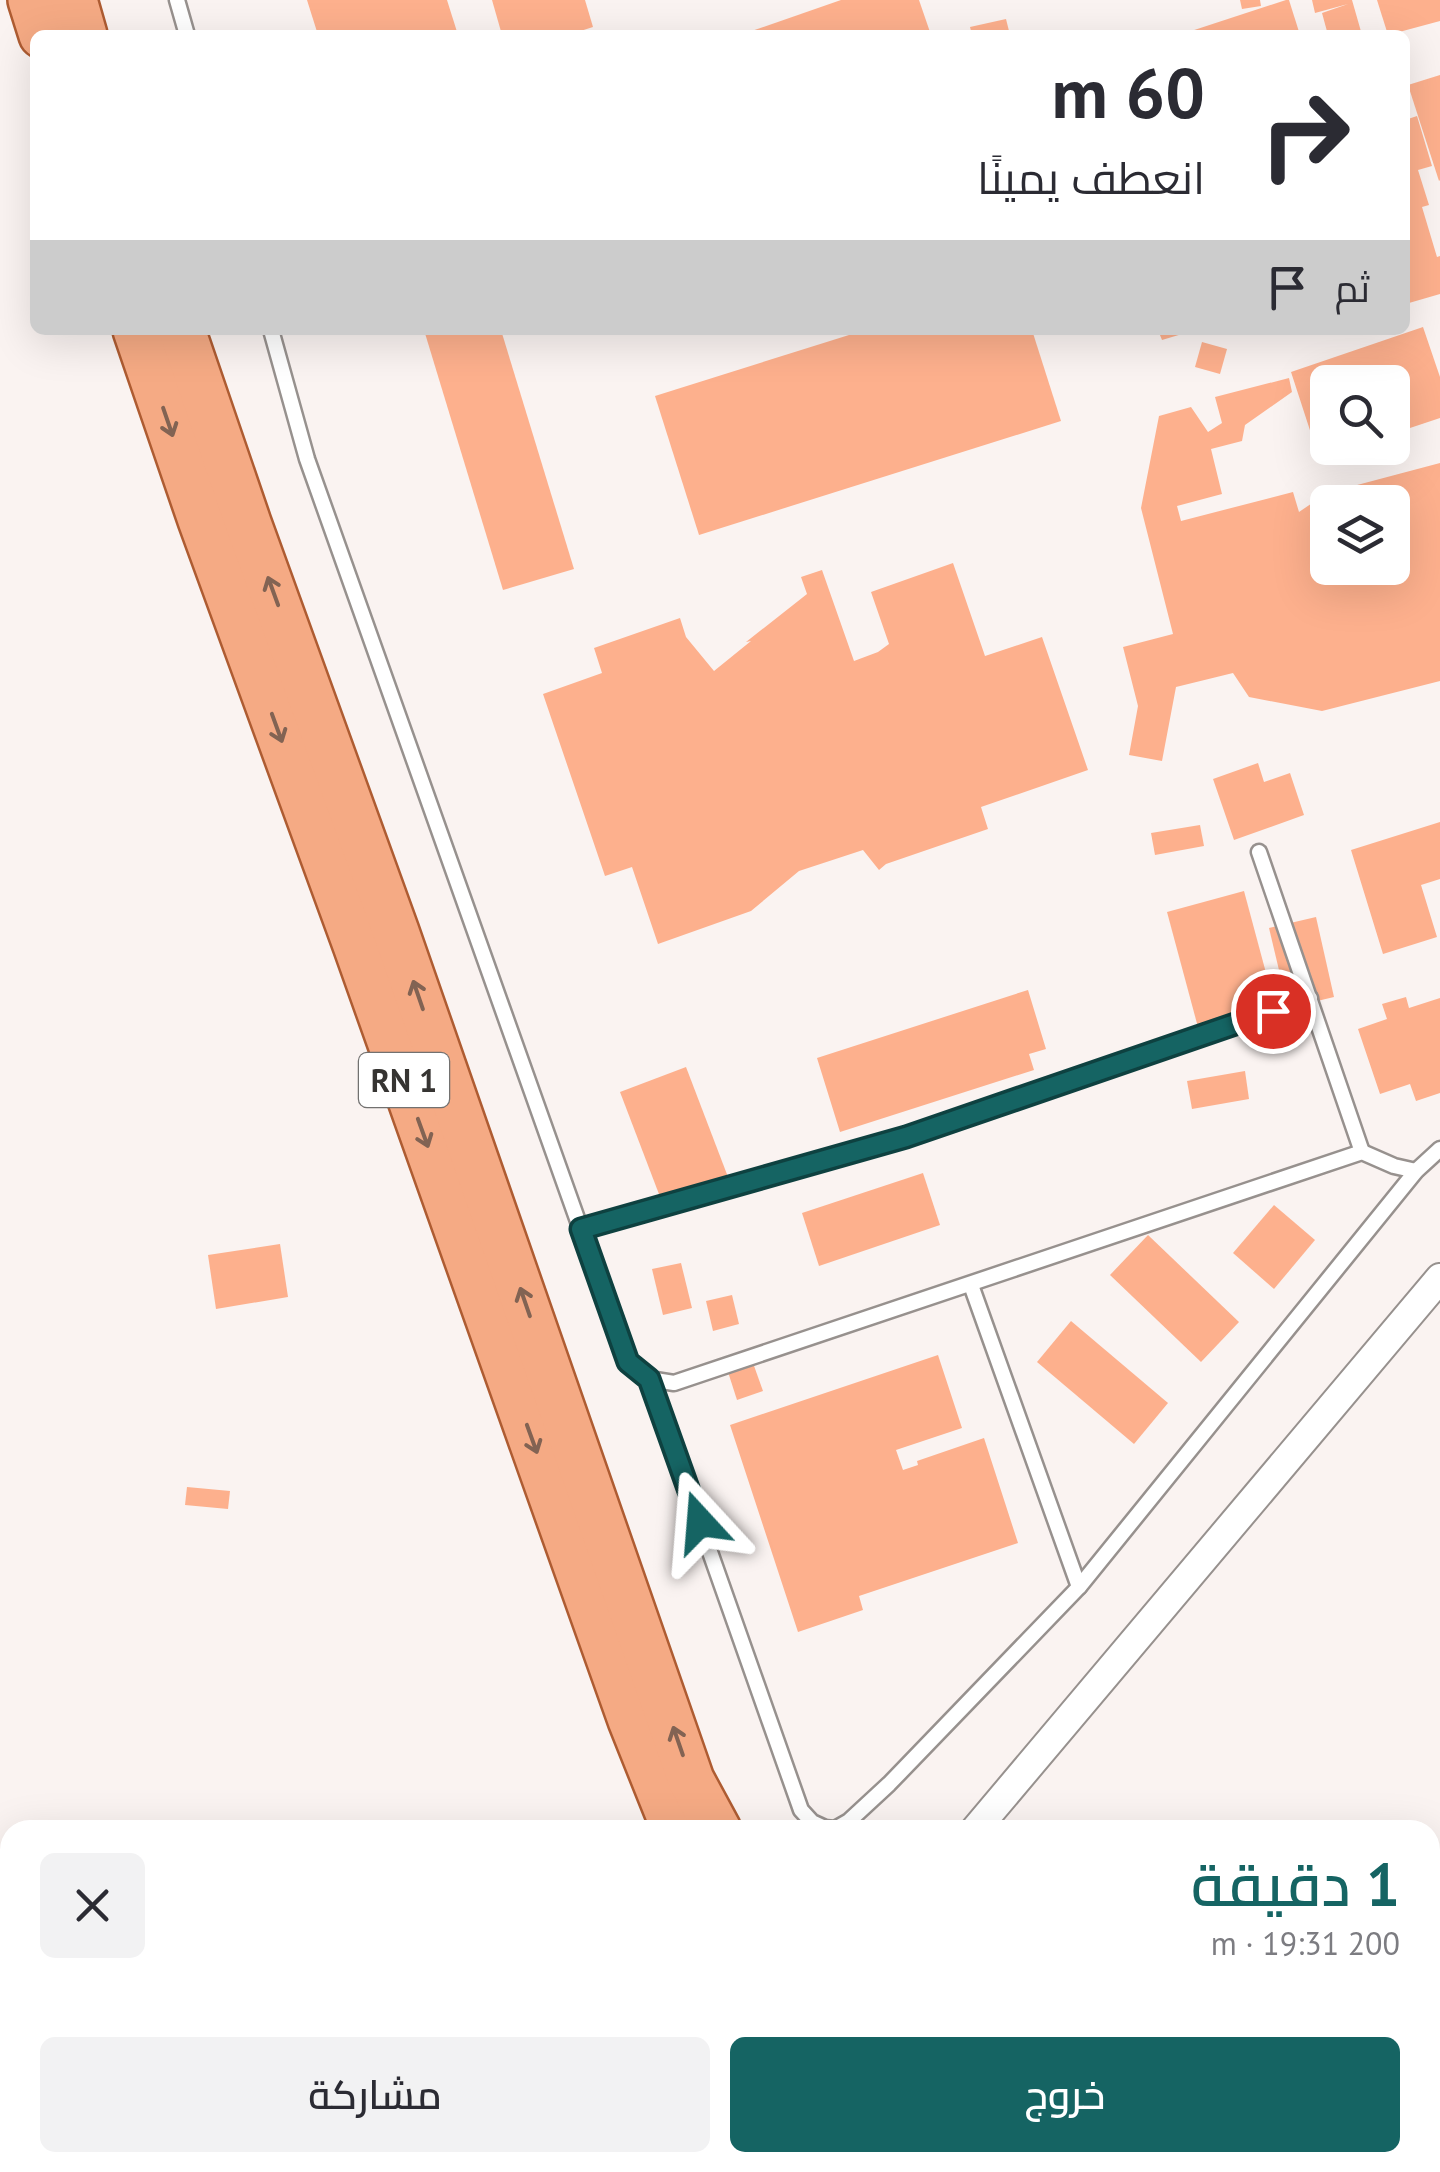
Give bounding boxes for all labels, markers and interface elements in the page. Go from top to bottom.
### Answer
text: 60 m [1052,47,1205,137]
icon: right [1240,70,1370,200]
text: انعطف يمينًا [977,148,1205,206]
icon: arrive [1260,260,1315,315]
text: ثم [1335,263,1370,312]
map controls [1310,365,1410,585]
button: search [1310,365,1410,465]
one-way arrow [160,406,178,438]
button: layers [1310,485,1410,585]
one-way arrow [262,575,280,607]
one-way arrow [269,712,287,743]
pin [1231,969,1316,1054]
one-way arrow [408,981,426,1012]
icon: arrive [1246,984,1301,1039]
road number: RN 1 [359,1053,449,1107]
one-way arrow [415,1116,433,1147]
one-way arrow [515,1288,533,1319]
one-way arrow [524,1423,542,1455]
position arrow [648,1470,752,1574]
one-way arrow [668,1727,686,1758]
text: 1 دقيقة [1191,1845,1400,1923]
button: close [40,1853,145,1958]
text: 200 m · 19:31 [1211,1922,1400,1964]
button: مشاركة [40,2037,710,2152]
button: خروج [730,2037,1400,2152]

